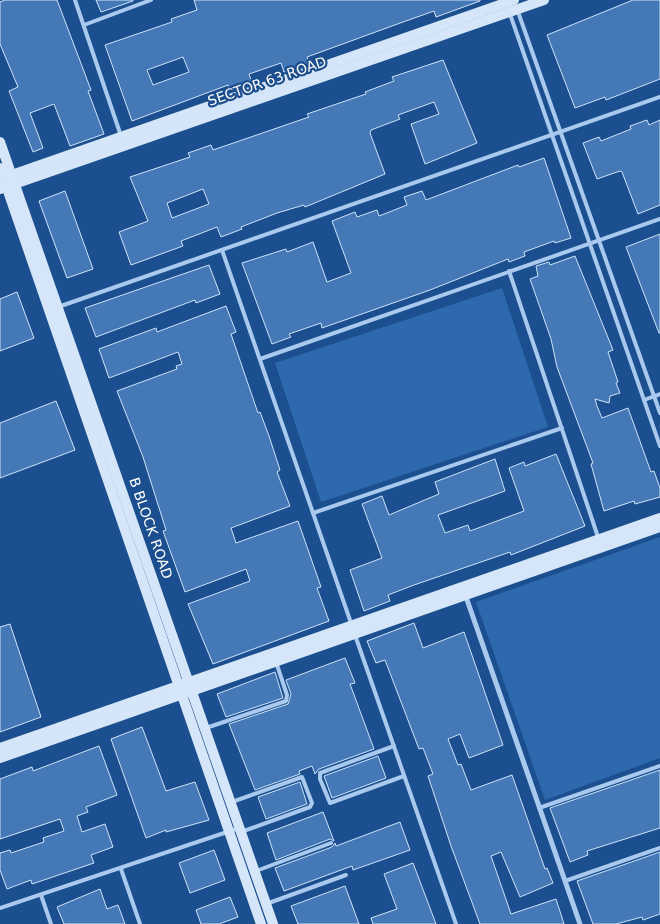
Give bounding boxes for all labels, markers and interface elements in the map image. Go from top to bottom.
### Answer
street label: SECTOR 63 ROAD [206,53,328,109]
street label: B BLOCK ROAD [126,475,176,581]

